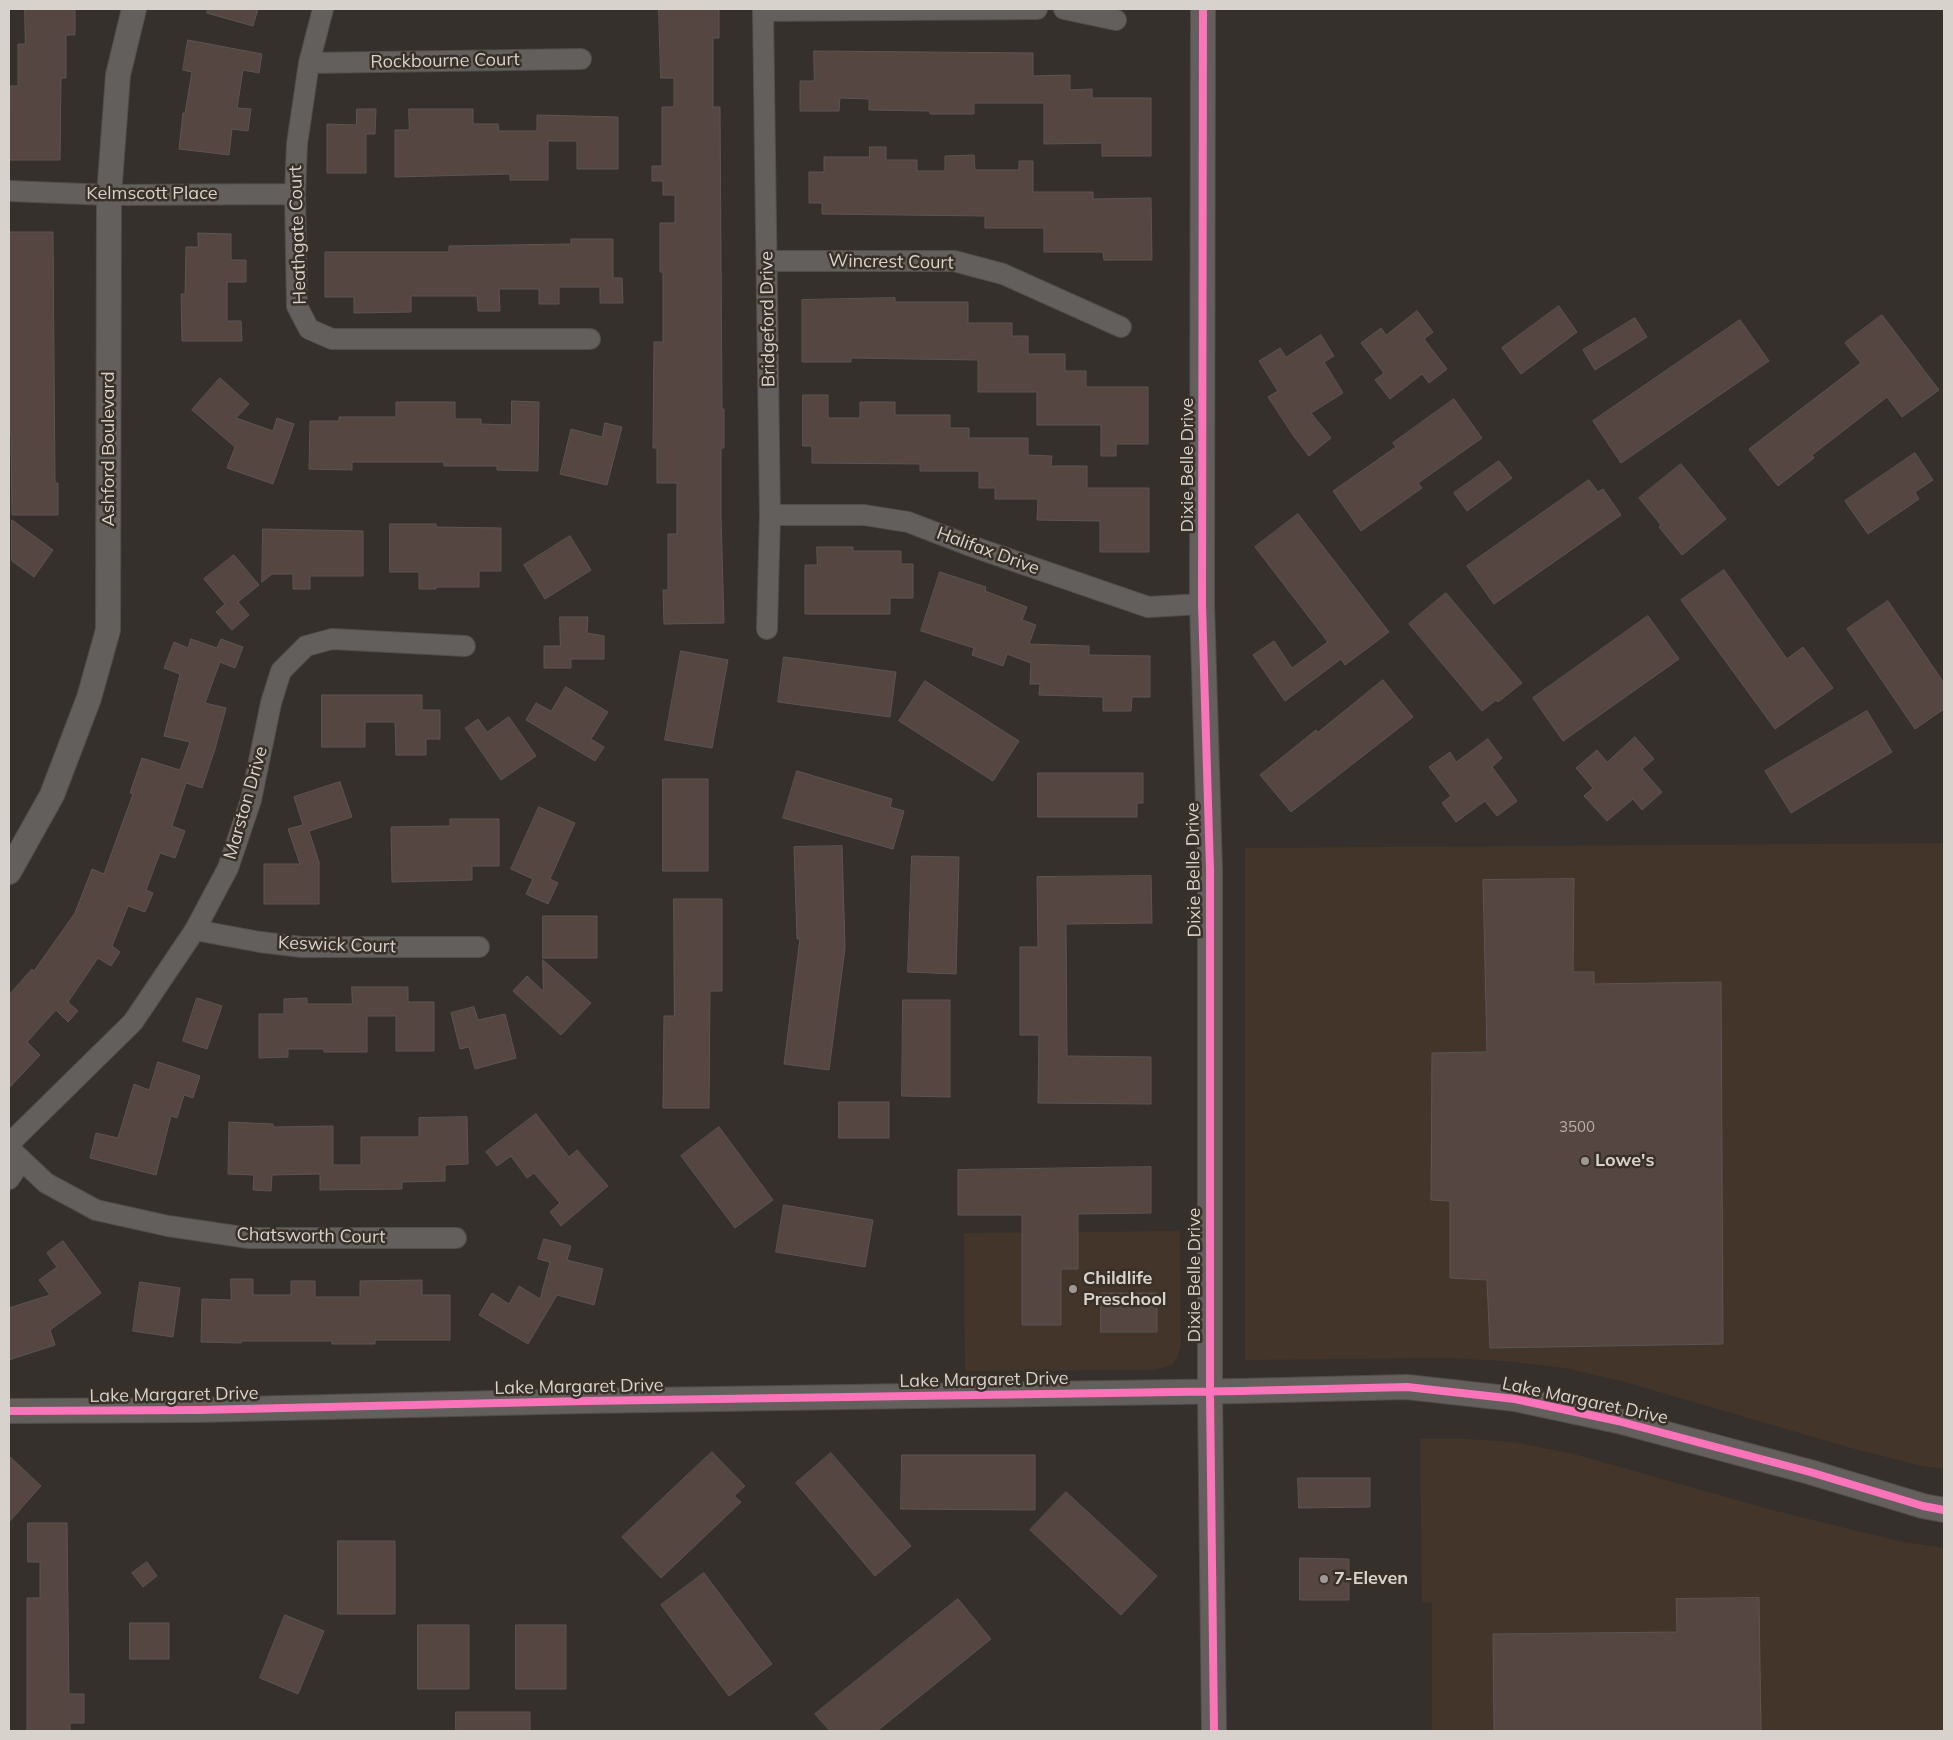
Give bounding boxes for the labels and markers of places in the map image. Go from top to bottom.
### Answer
place label: Lowe's [1595,1150,1654,1172]
marker: Lowe's [1579,1155,1591,1167]
place label: Childlife Preschool [1083,1268,1167,1310]
marker: Childlife Preschool [1067,1283,1079,1295]
place label: 7-Eleven [1334,1568,1408,1590]
marker: 7-Eleven [1318,1573,1330,1585]

